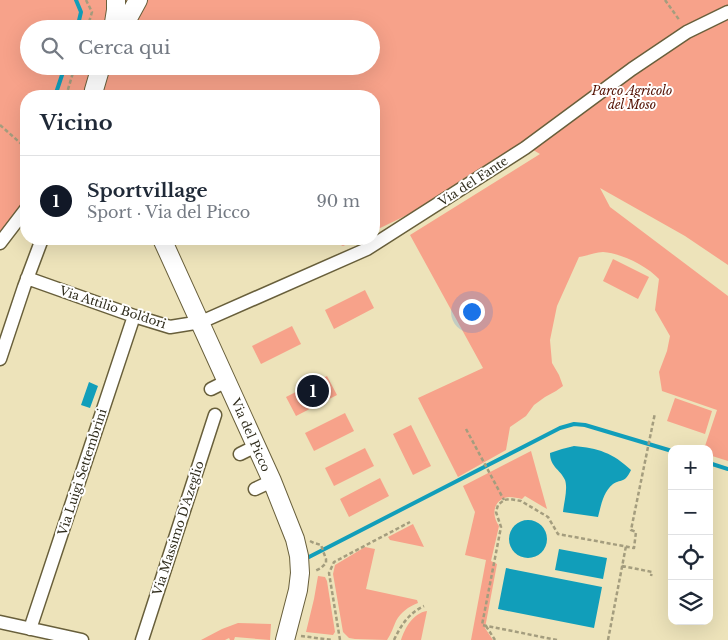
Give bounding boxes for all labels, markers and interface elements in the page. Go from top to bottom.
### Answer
search box [20,20,380,75]
icon: search [38,34,66,62]
text: Cerca qui [78,36,171,59]
park label: Parco Agricolo del Moso [591,83,672,112]
text: Vicino [40,110,113,136]
street label: Via del Fante [435,153,511,210]
text: Sportvillage [87,179,208,202]
text: 1 [53,191,59,211]
text: 90 m [317,191,360,211]
text: Sport · Via del Picco [87,202,250,222]
street label: Via Attilio Boldori [57,282,168,331]
your location [459,299,485,325]
pin: 1 [297,372,329,410]
street label: Via del Picco [228,395,274,474]
street label: Via Luigi Settembrini [54,407,110,538]
map controls [668,445,713,625]
button: + [668,445,713,490]
street label: Via Massimo D'Azeglio [149,459,207,598]
button: − [668,490,713,535]
button: locate [668,535,713,580]
button: layers [668,580,713,625]

